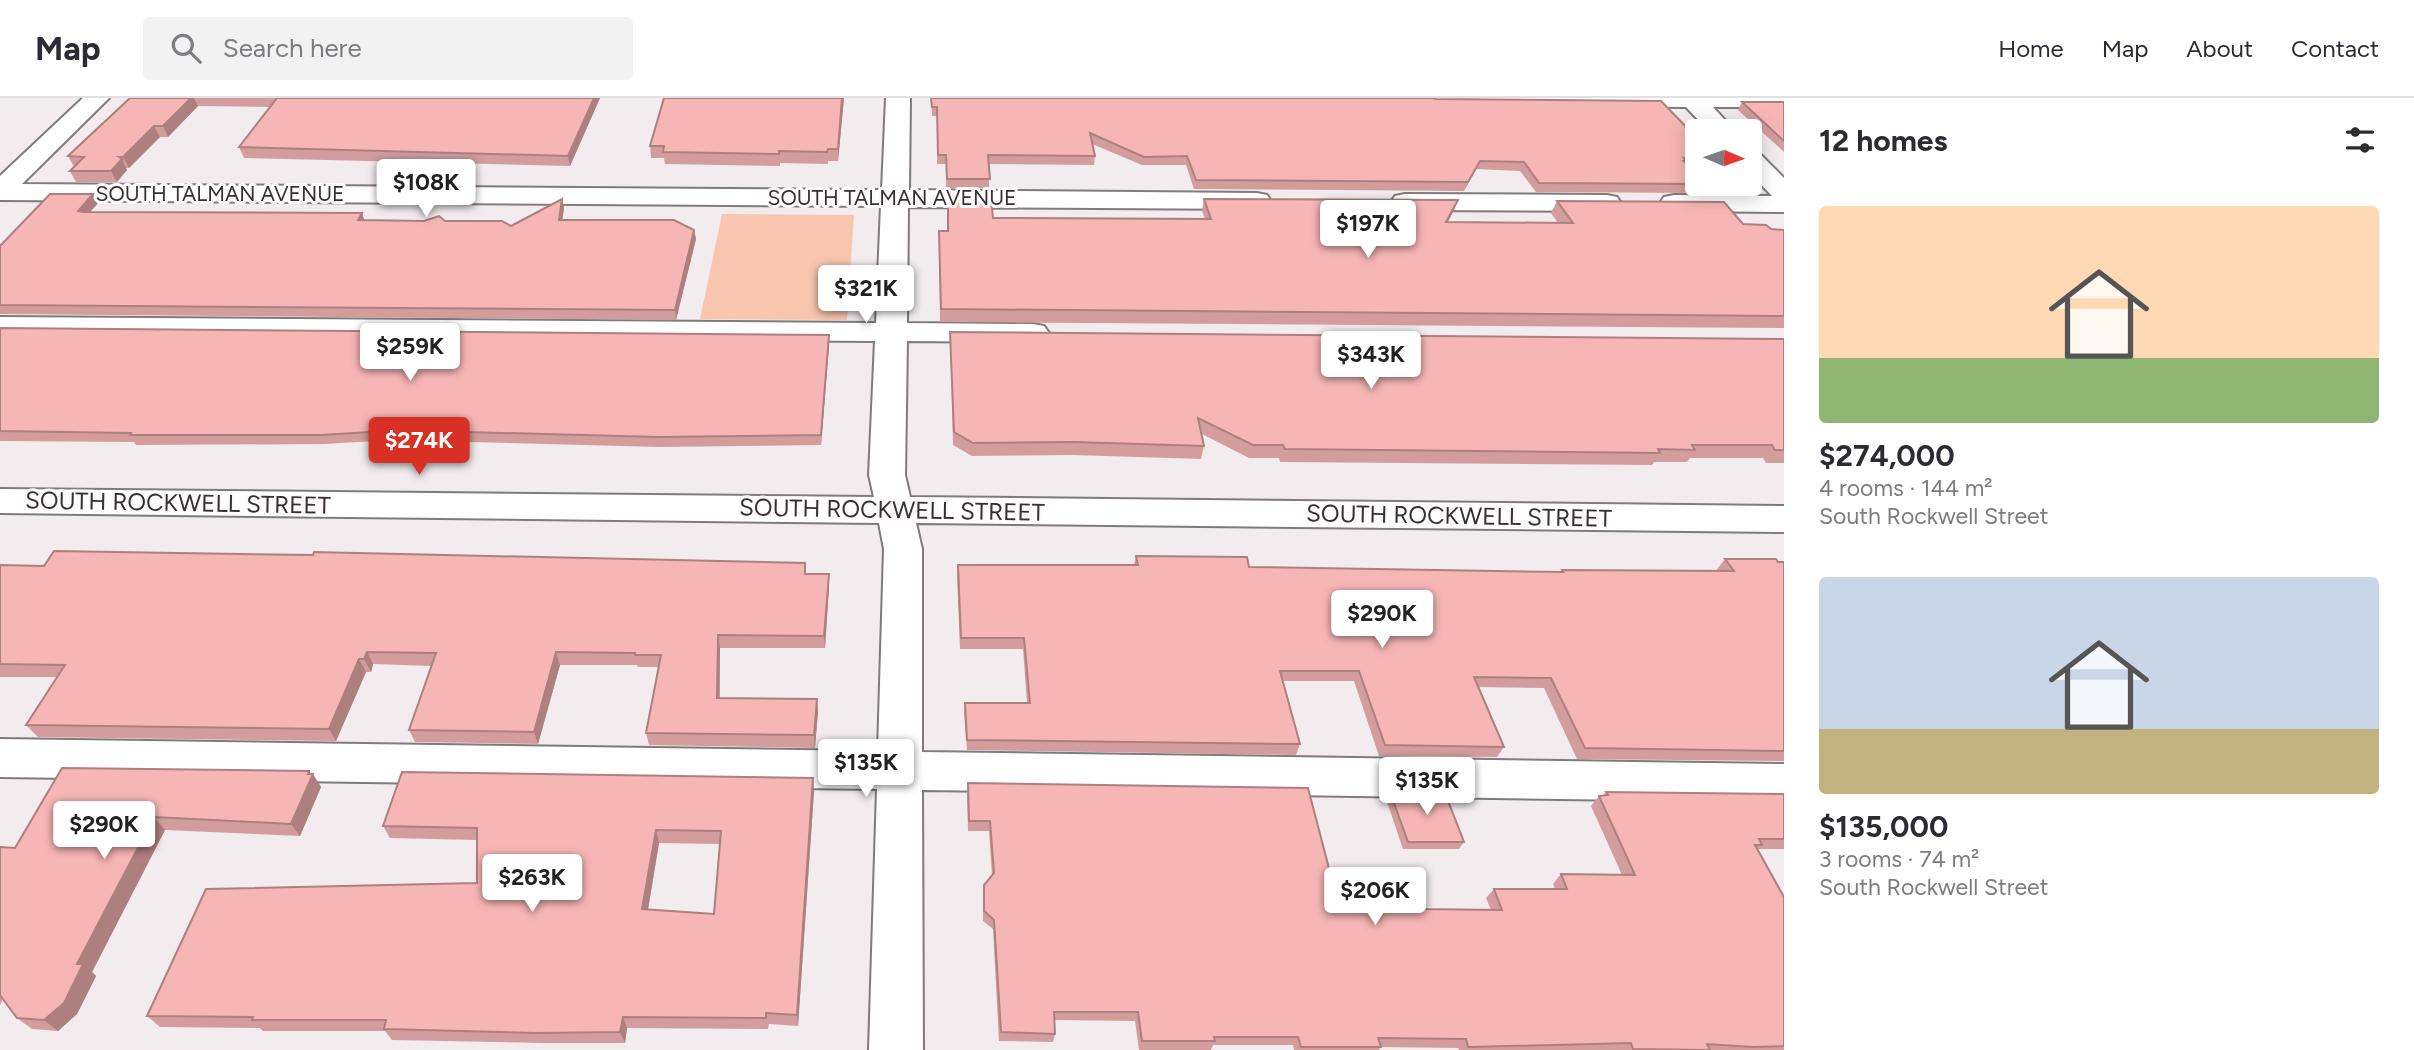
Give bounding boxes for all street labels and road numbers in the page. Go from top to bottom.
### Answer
street label: SOUTH TALMAN AVENUE [96,181,344,206]
street label: SOUTH TALMAN AVENUE [768,185,1016,210]
street label: SOUTH ROCKWELL STREET [25,485,331,520]
street label: SOUTH ROCKWELL STREET [739,492,1045,527]
street label: SOUTH ROCKWELL STREET [1306,498,1612,533]

